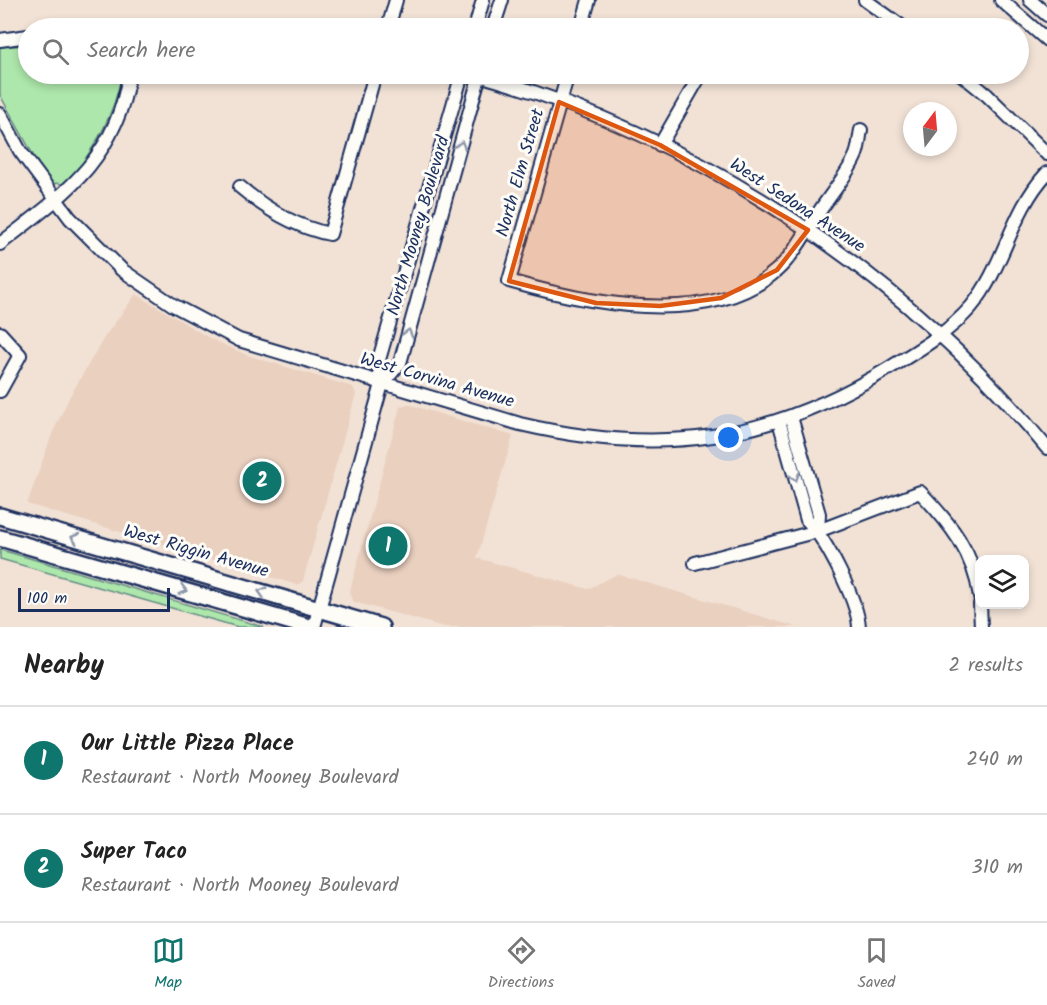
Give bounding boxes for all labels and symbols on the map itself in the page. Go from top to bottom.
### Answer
north arrow [903,102,957,156]
street label: North Elm Street [489,104,553,241]
street label: North Mooney Boulevard [379,132,459,319]
one-way arrow [453,140,466,150]
street label: West Sedona Avenue [723,151,871,261]
one-way arrow [401,328,413,339]
street label: West Corvina Avenue [357,345,517,417]
your location [714,423,743,452]
pin: 2 [242,458,282,504]
one-way arrow [788,471,800,482]
street label: West Riggin Avenue [120,517,272,587]
pin: 1 [368,524,408,568]
one-way arrow [70,532,80,545]
one-way arrow [177,583,188,595]
scale bar [18,585,170,612]
one-way arrow [258,587,268,599]

